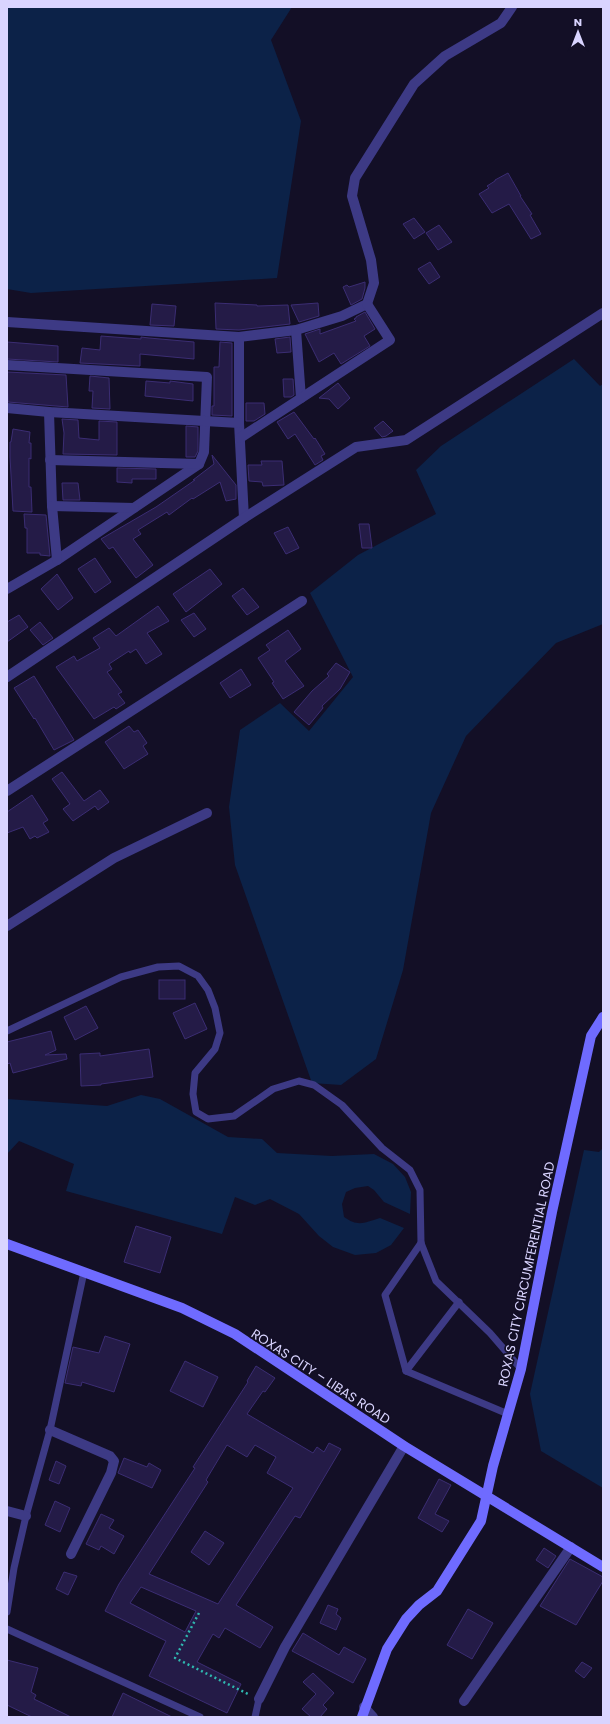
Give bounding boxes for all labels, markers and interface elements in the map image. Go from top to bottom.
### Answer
north arrow [558,12,598,52]
text: N [574,14,582,30]
street label: ROXAS CITY CIRCUMFERENTIAL ROAD [493,1160,560,1388]
street label: ROXAS CITY – LIBAS ROAD [247,1324,394,1429]

